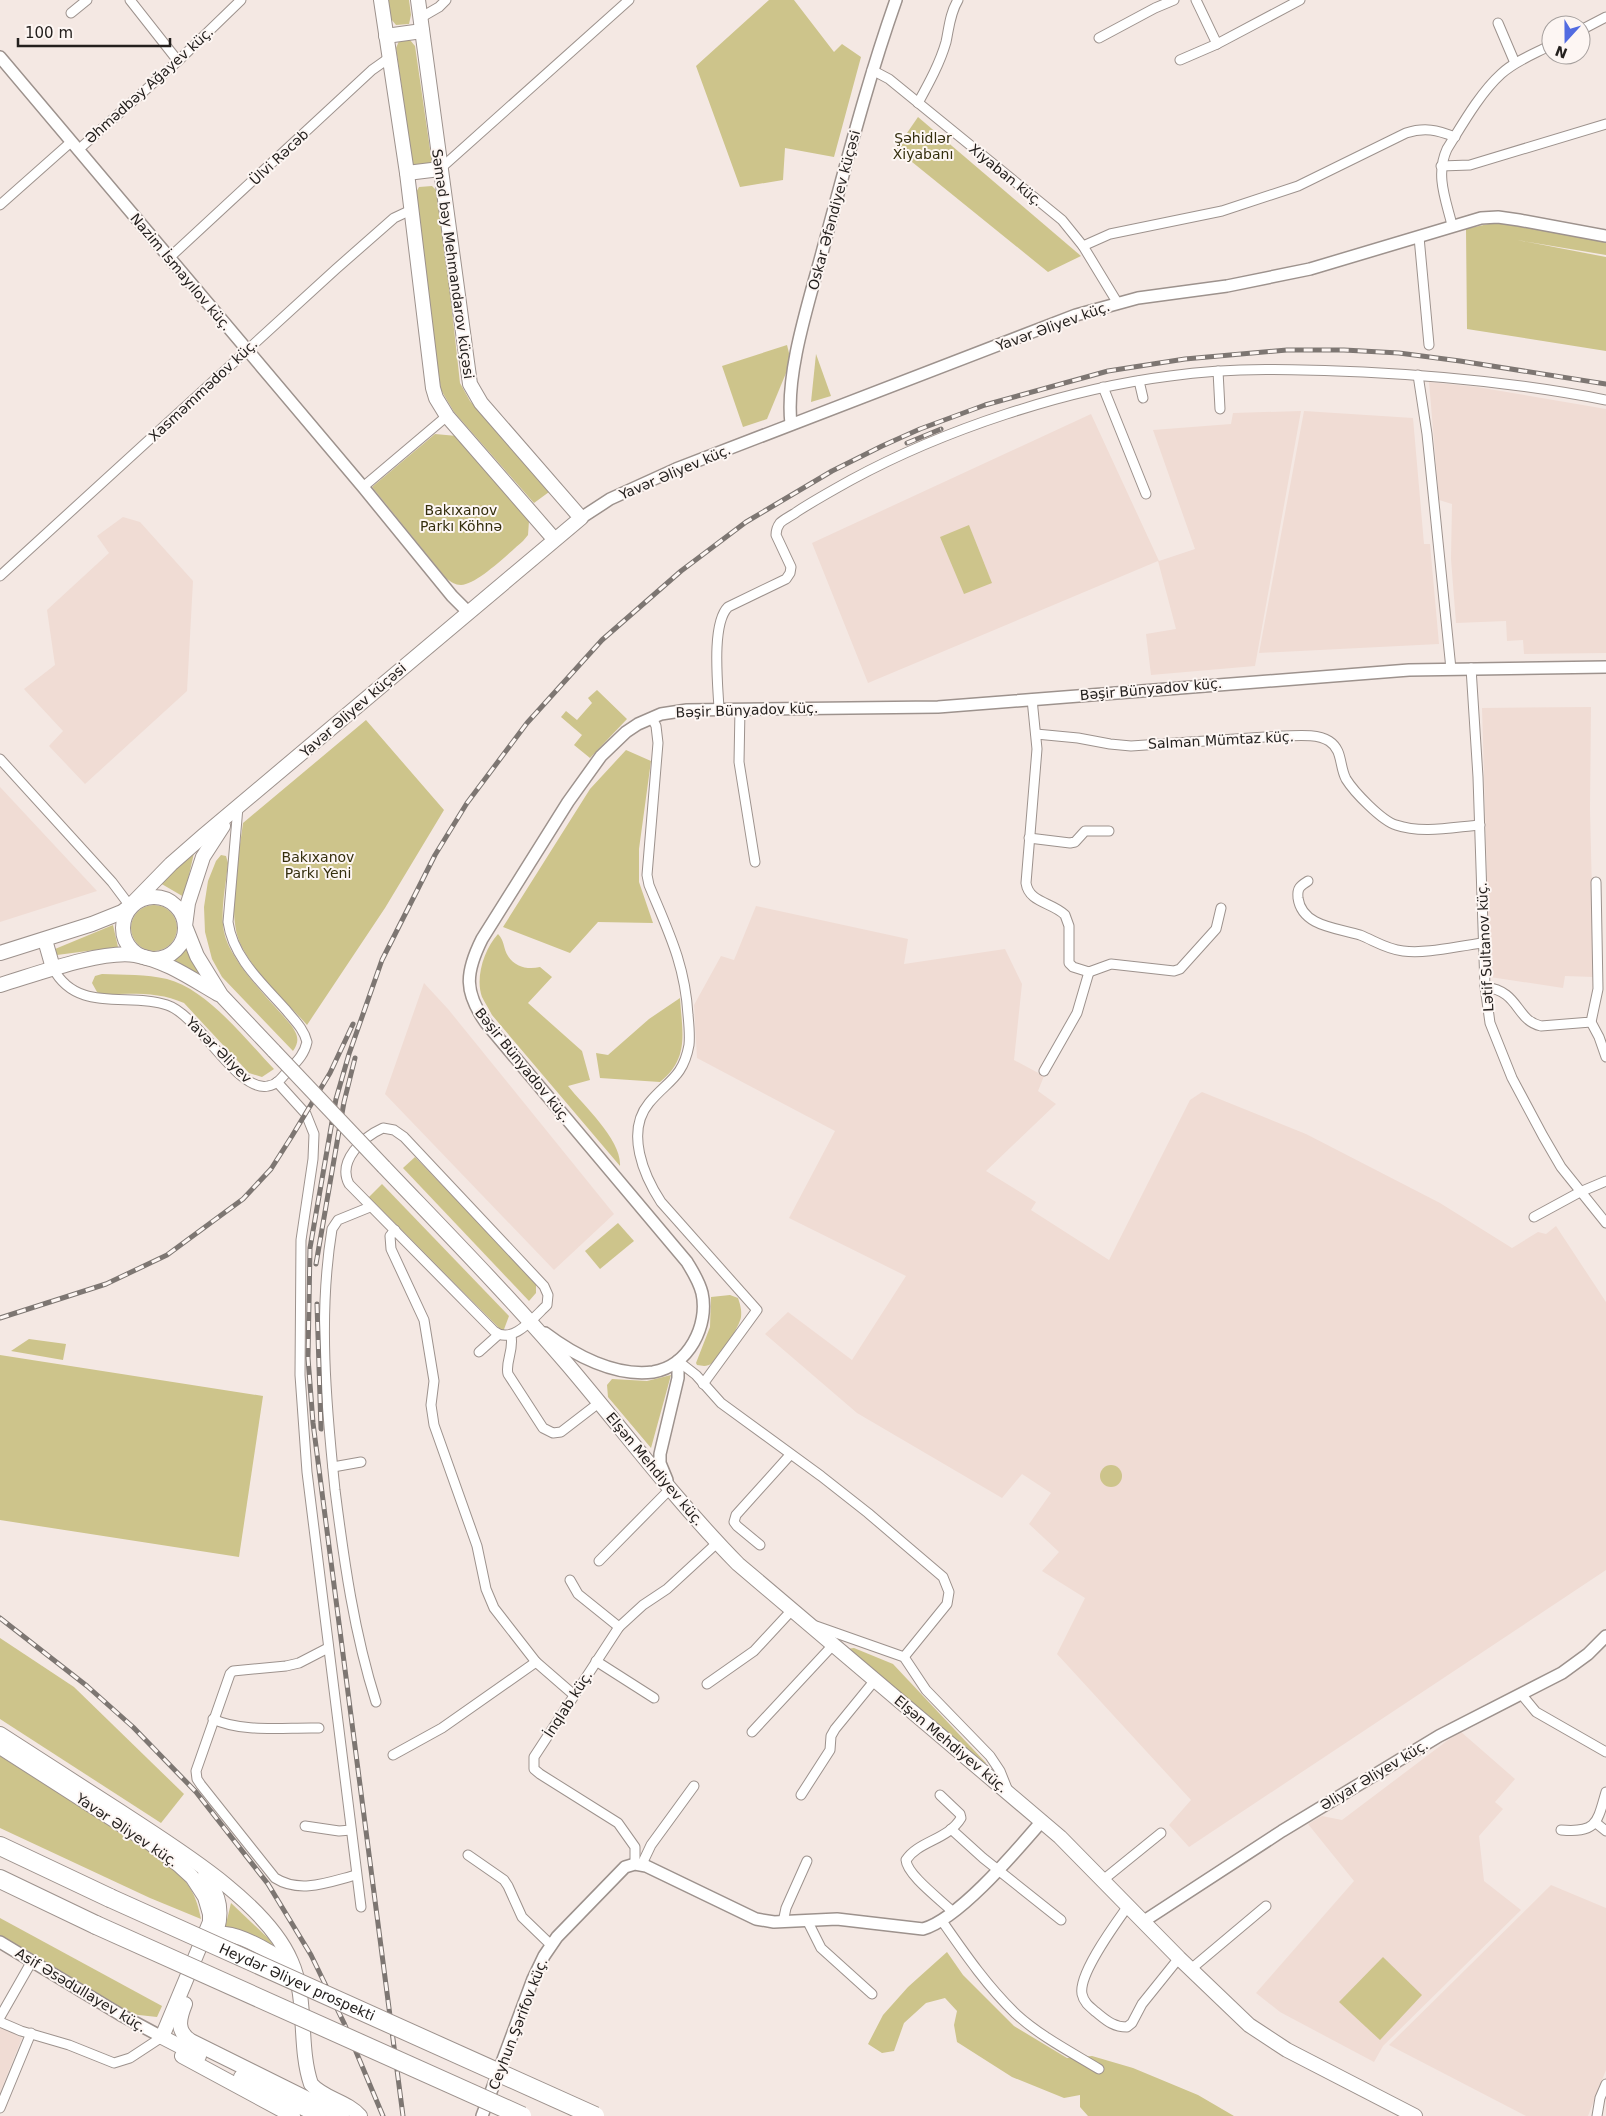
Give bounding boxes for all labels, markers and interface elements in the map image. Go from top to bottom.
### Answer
scale bar [18,15,170,47]
north arrow [1541,15,1591,65]
street label: Əhmədbəy Ağayev küç. [82,23,216,147]
text: 100 m [25,24,73,42]
text: N [1553,43,1570,62]
street label: Ülvi Rəcəb [246,125,312,188]
street label: Oskar Əfəndiyev küçəsi [805,128,863,292]
park label: Şəhidlər Xiyabanı [893,130,953,162]
street label: Xiyaban küç. [966,141,1046,209]
street label: Səməd bəy Mehmandarov küçəsi [429,148,477,380]
street label: Nazim İsmayılov küç. [127,209,235,334]
street label: Yavər Əliyev küç. [993,298,1112,354]
street label: Xasməmmədov küç. [145,336,261,444]
street label: Yavər Əliyev küç. [616,441,733,503]
park label: Bakıxanov Parkı Köhnə [420,502,502,534]
street label: Yavər Əliyev küçəsi [296,660,409,761]
street label: Bəşir Bünyadov küç. [1079,675,1223,703]
street label: Bəşir Bünyadov küç. [675,700,819,720]
street label: Salman Mümtaz küç. [1148,728,1294,752]
park label: Bakıxanov Parkı Yeni [282,849,354,881]
street label: Lətif Sultanov küç. [1474,882,1496,1012]
street label: Bəşir Bünyadov küç. [472,1005,574,1125]
street label: Yavər Əliyev [182,1013,255,1086]
street label: Elşən Mehdiyev küç. [603,1409,707,1529]
street label: İnqlab küç. [540,1667,596,1740]
street label: Elşən Mehdiyev küç. [891,1692,1011,1796]
street label: Əliyar Əliyev küç. [1317,1736,1431,1814]
street label: Yavər Əliyev küç. [72,1789,181,1870]
street label: Heydər Əliyev prospekti [217,1940,377,2024]
street label: Asif Əsədullayev küç. [13,1945,149,2035]
street label: Ceyhun Şərifov küç. [485,1956,551,2092]

